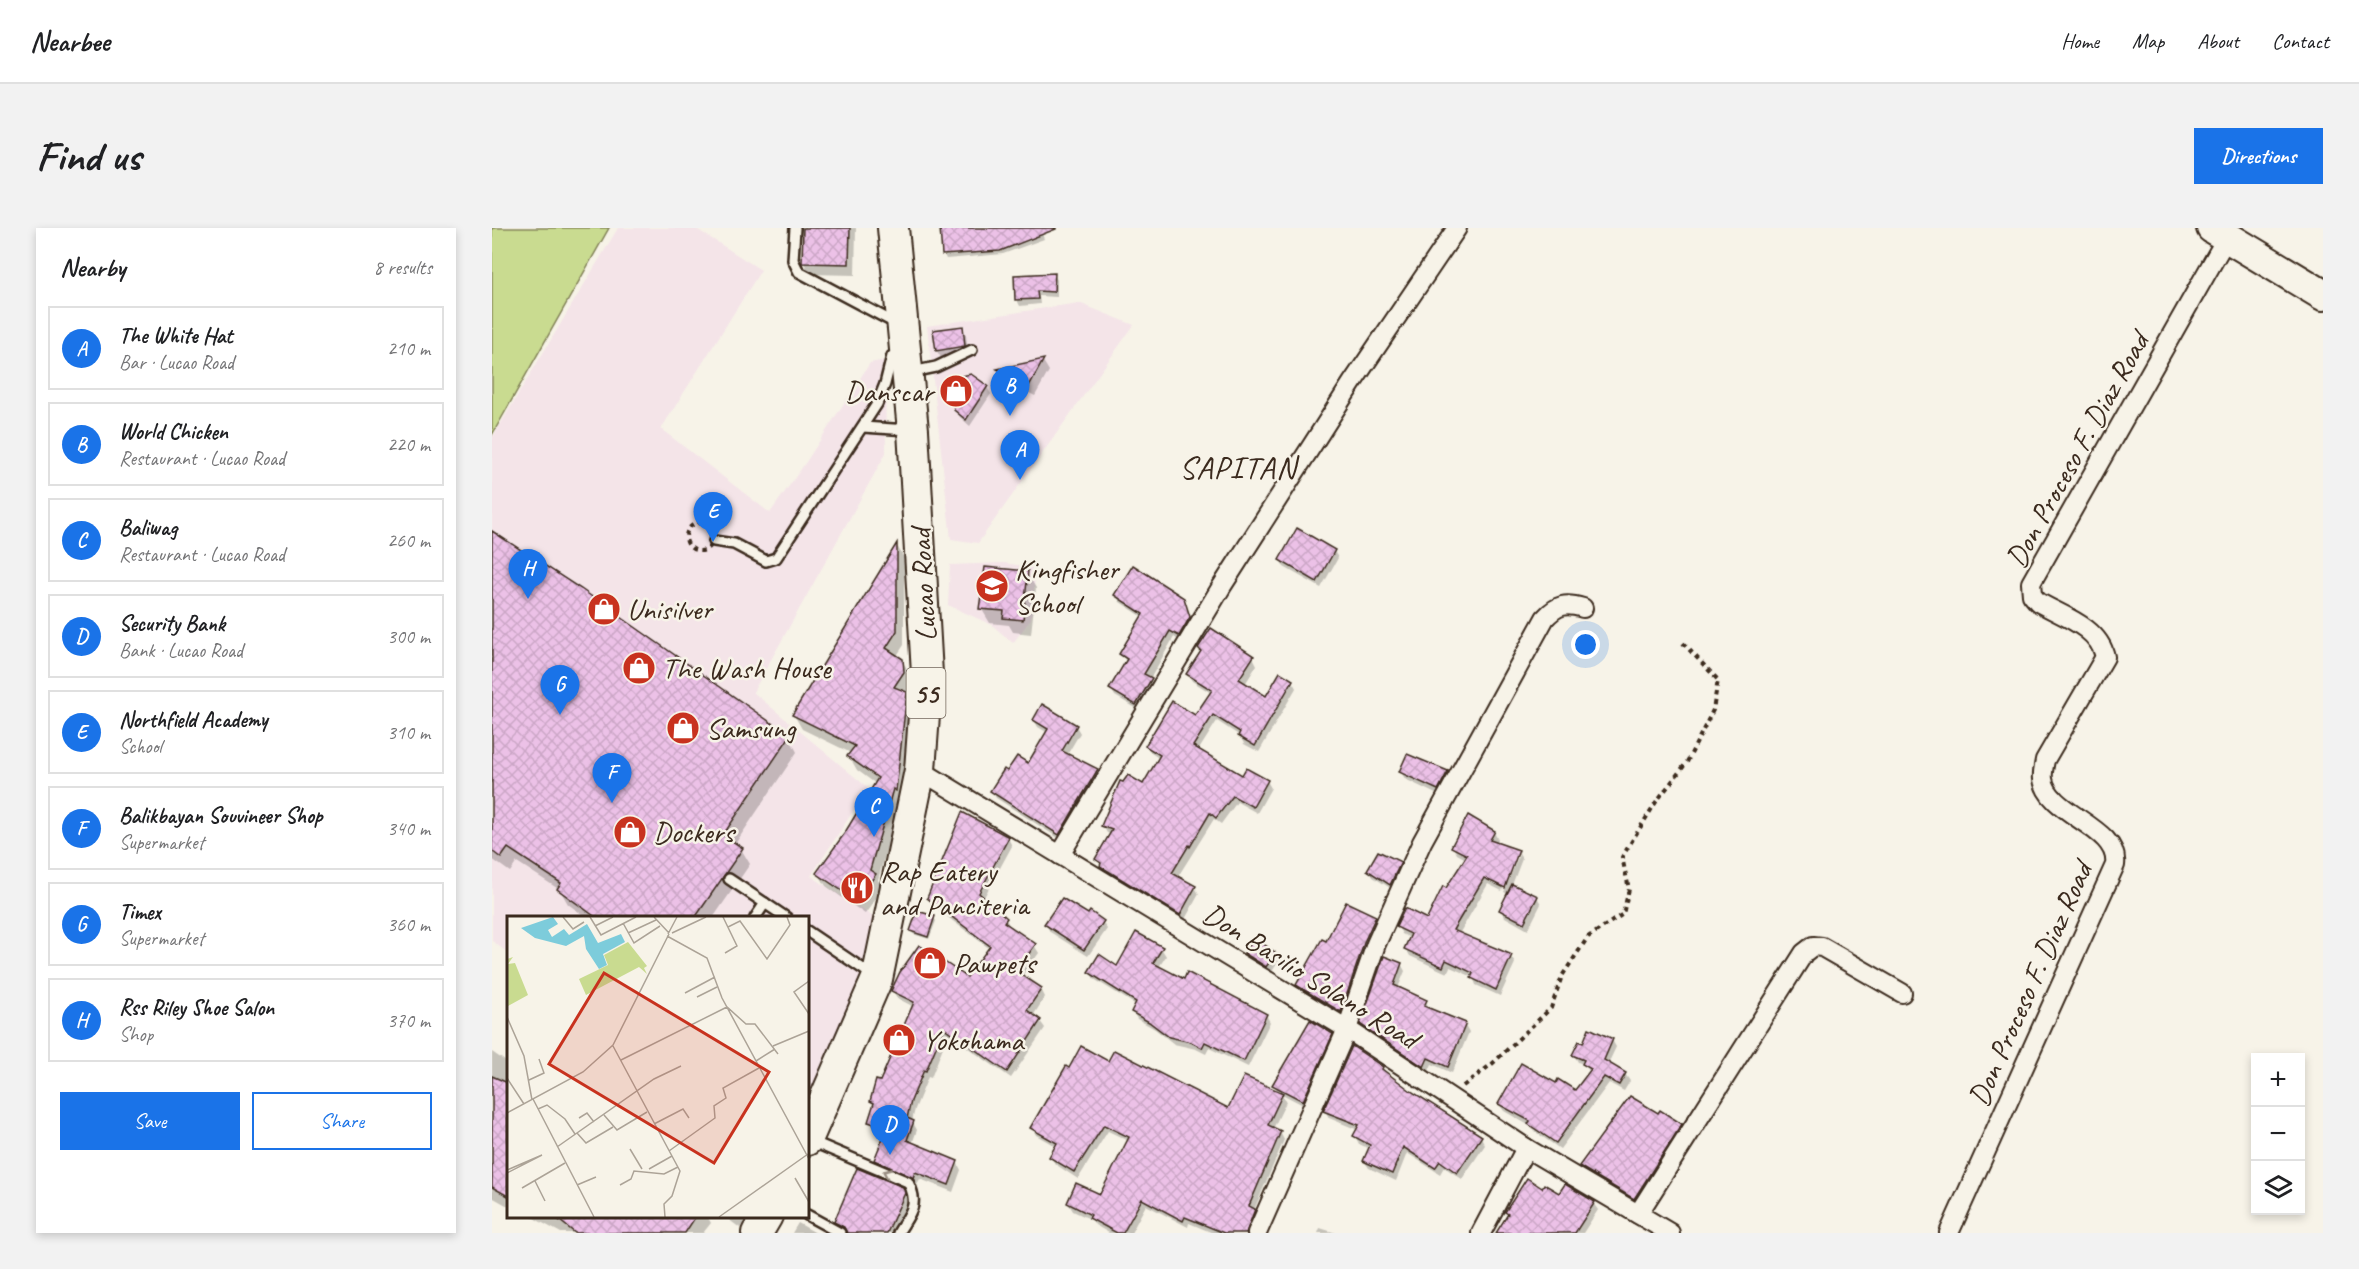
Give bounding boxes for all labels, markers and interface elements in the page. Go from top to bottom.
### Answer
text: Nearbee [30,24,110,59]
text: Home [2061,28,2099,54]
text: Map [2132,28,2164,54]
text: About [2197,28,2239,54]
text: Contact [2272,28,2329,54]
button: Directions [2194,128,2323,184]
text: Find us [36,130,141,183]
text: Nearby [60,251,125,284]
text: 8 results [373,255,432,280]
text: The White Hat [119,322,233,350]
street label: Don Proceso F. Diaz Road [1997,322,2159,574]
text: A [76,336,87,361]
text: 210 m [387,336,430,361]
text: Bar · Lucao Road [119,350,234,375]
pin: B [990,366,1030,416]
place label: Danscar [845,372,936,410]
shop icon: Danscar [938,373,974,409]
text: World Chicken [119,418,228,446]
pin: A [1000,430,1040,480]
text: B [76,432,87,457]
text: 220 m [387,432,430,457]
text: Restaurant · Lucao Road [119,446,285,471]
district label: SAPITAN [1179,447,1300,488]
pin: E [694,492,732,542]
text: Baliwag [119,514,177,542]
street label: Lucao Road [901,524,945,642]
text: C [77,528,86,553]
text: 260 m [387,528,430,553]
text: Restaurant · Lucao Road [119,542,285,567]
pin: H [508,550,548,599]
place label: Kingfisher School [1015,550,1121,622]
school or university icon: Kingfisher School [974,568,1010,604]
place label: Unisilver [627,590,714,628]
shop icon: Unisilver [586,591,622,627]
text: Security Bank [119,610,225,638]
text: D [76,624,87,649]
text: 300 m [387,624,430,649]
your location [1571,630,1600,659]
text: Bank · Lucao Road [119,638,243,663]
place label: The Wash House [662,649,833,687]
shop icon: The Wash House [621,650,657,686]
pin: G [540,666,580,715]
road number: 55 [906,668,946,718]
text: Northfield Academy [119,706,268,734]
place label: Samsung [706,709,797,747]
shop icon: Samsung [665,710,701,746]
text: E [76,720,87,745]
text: 310 m [387,720,430,745]
text: School [119,734,162,759]
pin: F [592,754,632,803]
pin: C [854,788,893,837]
text: Balikbayan Souvineer Shop [119,802,322,830]
place label: Dockers [653,813,736,851]
shop icon: Dockers [612,814,648,850]
text: F [77,816,86,841]
text: 340 m [387,816,430,841]
text: Supermarket [119,830,204,855]
place label: Rap Eatery and Panciteria [880,852,1031,924]
street label: Don Proceso F. Diaz Road [1959,853,2102,1112]
restaurant icon: Rap Eatery and Panciteria [839,870,875,906]
street label: Don Basilio Solano Road [1196,895,1429,1060]
text: Timex [119,898,161,926]
text: G [77,912,86,937]
text: 360 m [387,912,430,937]
inset map [507,916,808,1218]
text: Supermarket [119,926,204,951]
place label: Pawpets [953,944,1038,982]
shop icon: Pawpets [912,945,948,981]
text: Rss Riley Shoe Salon [119,994,274,1022]
text: H [76,1008,87,1033]
text: 370 m [387,1008,430,1033]
place label: Yokohama [922,1021,1025,1059]
text: Shop [119,1022,153,1047]
shop icon: Yokohama [881,1022,917,1058]
map controls [2251,1053,2305,1215]
button: + [2251,1053,2305,1107]
button: Save [60,1092,240,1150]
button: Share [252,1092,432,1150]
pin: D [870,1106,910,1155]
button: − [2251,1107,2305,1161]
button: layers [2251,1161,2305,1215]
one-way arrow [883,1168,894,1180]

